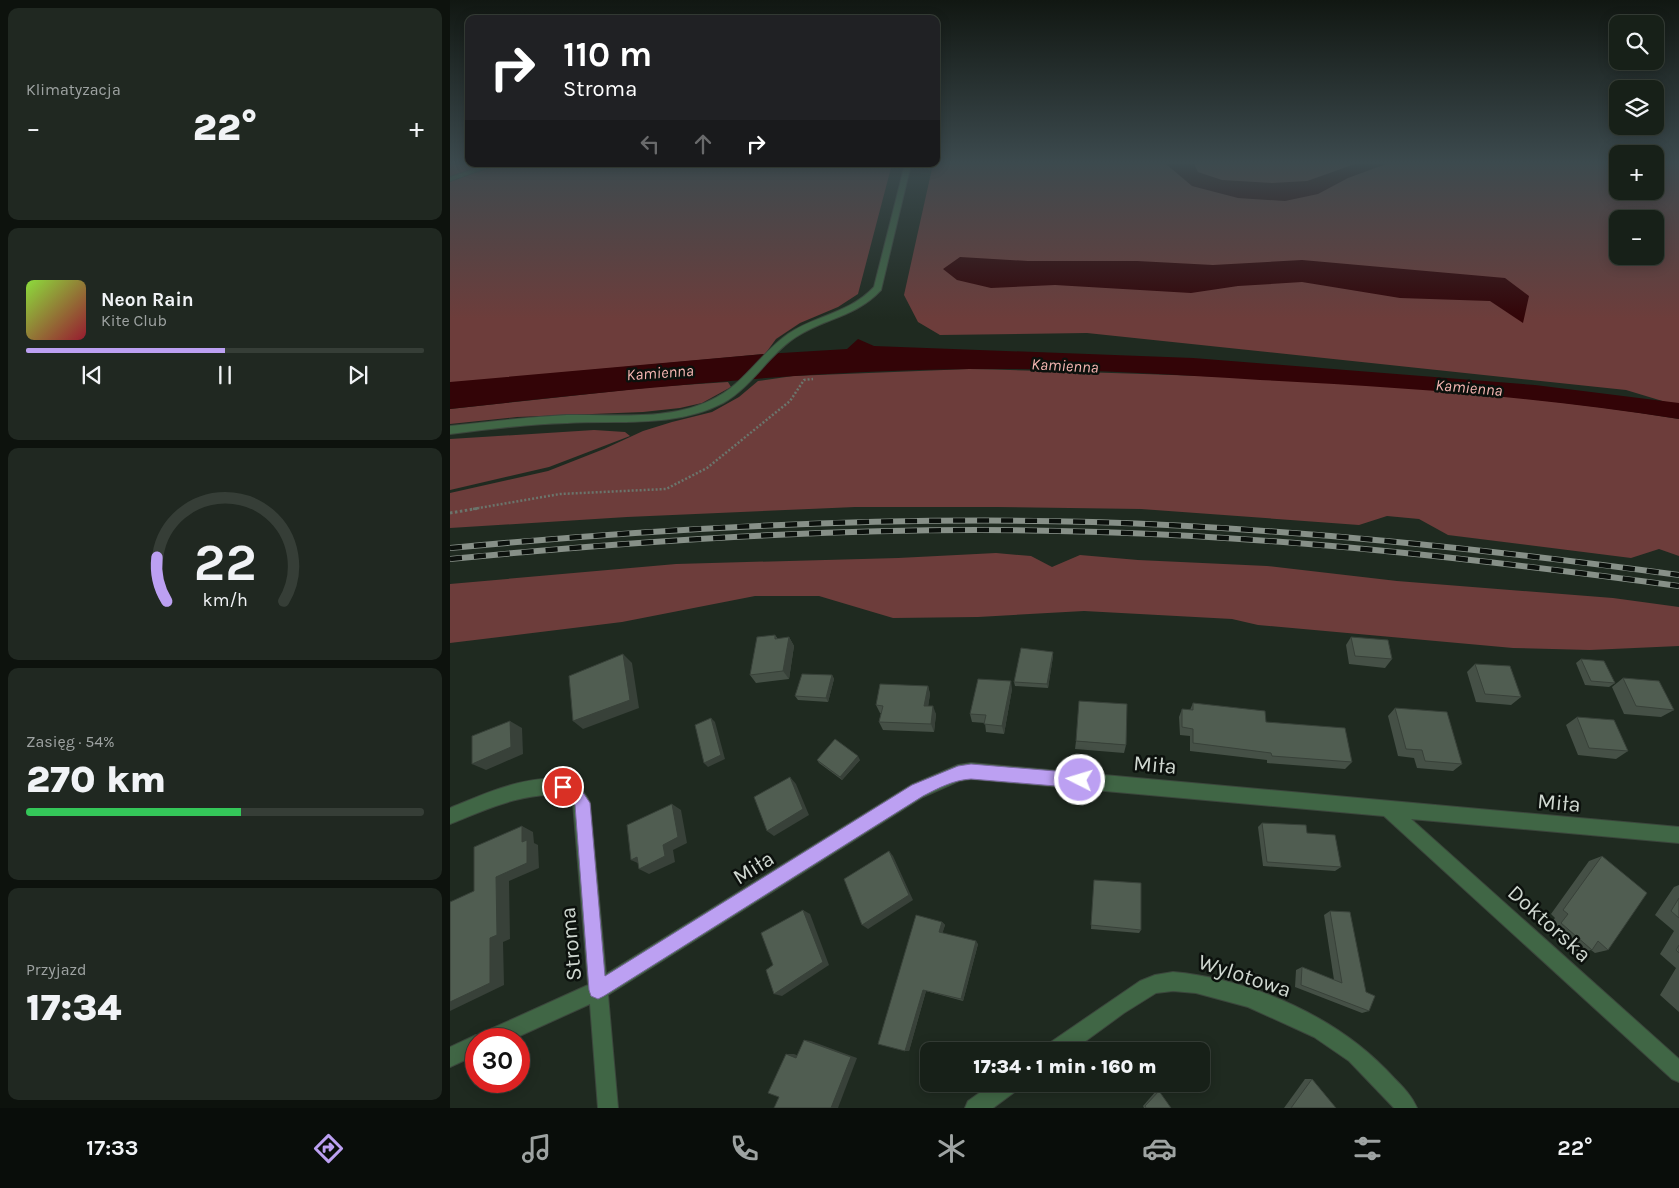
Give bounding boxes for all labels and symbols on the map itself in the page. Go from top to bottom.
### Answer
water label: Kamienna [1031,354,1099,377]
water label: Kamienna [626,361,694,384]
water label: Kamienna [1435,375,1503,400]
street label: Miła [1132,750,1178,780]
position arrow [1053,753,1105,805]
pin [542,766,584,808]
street label: Miła [1536,788,1582,818]
street label: Miła [728,845,779,890]
street label: Doktorska [1502,880,1596,968]
street label: Stroma [555,906,587,982]
street label: Wylotowa [1195,949,1295,1003]
speed limit sign: 30 [465,1028,530,1093]

